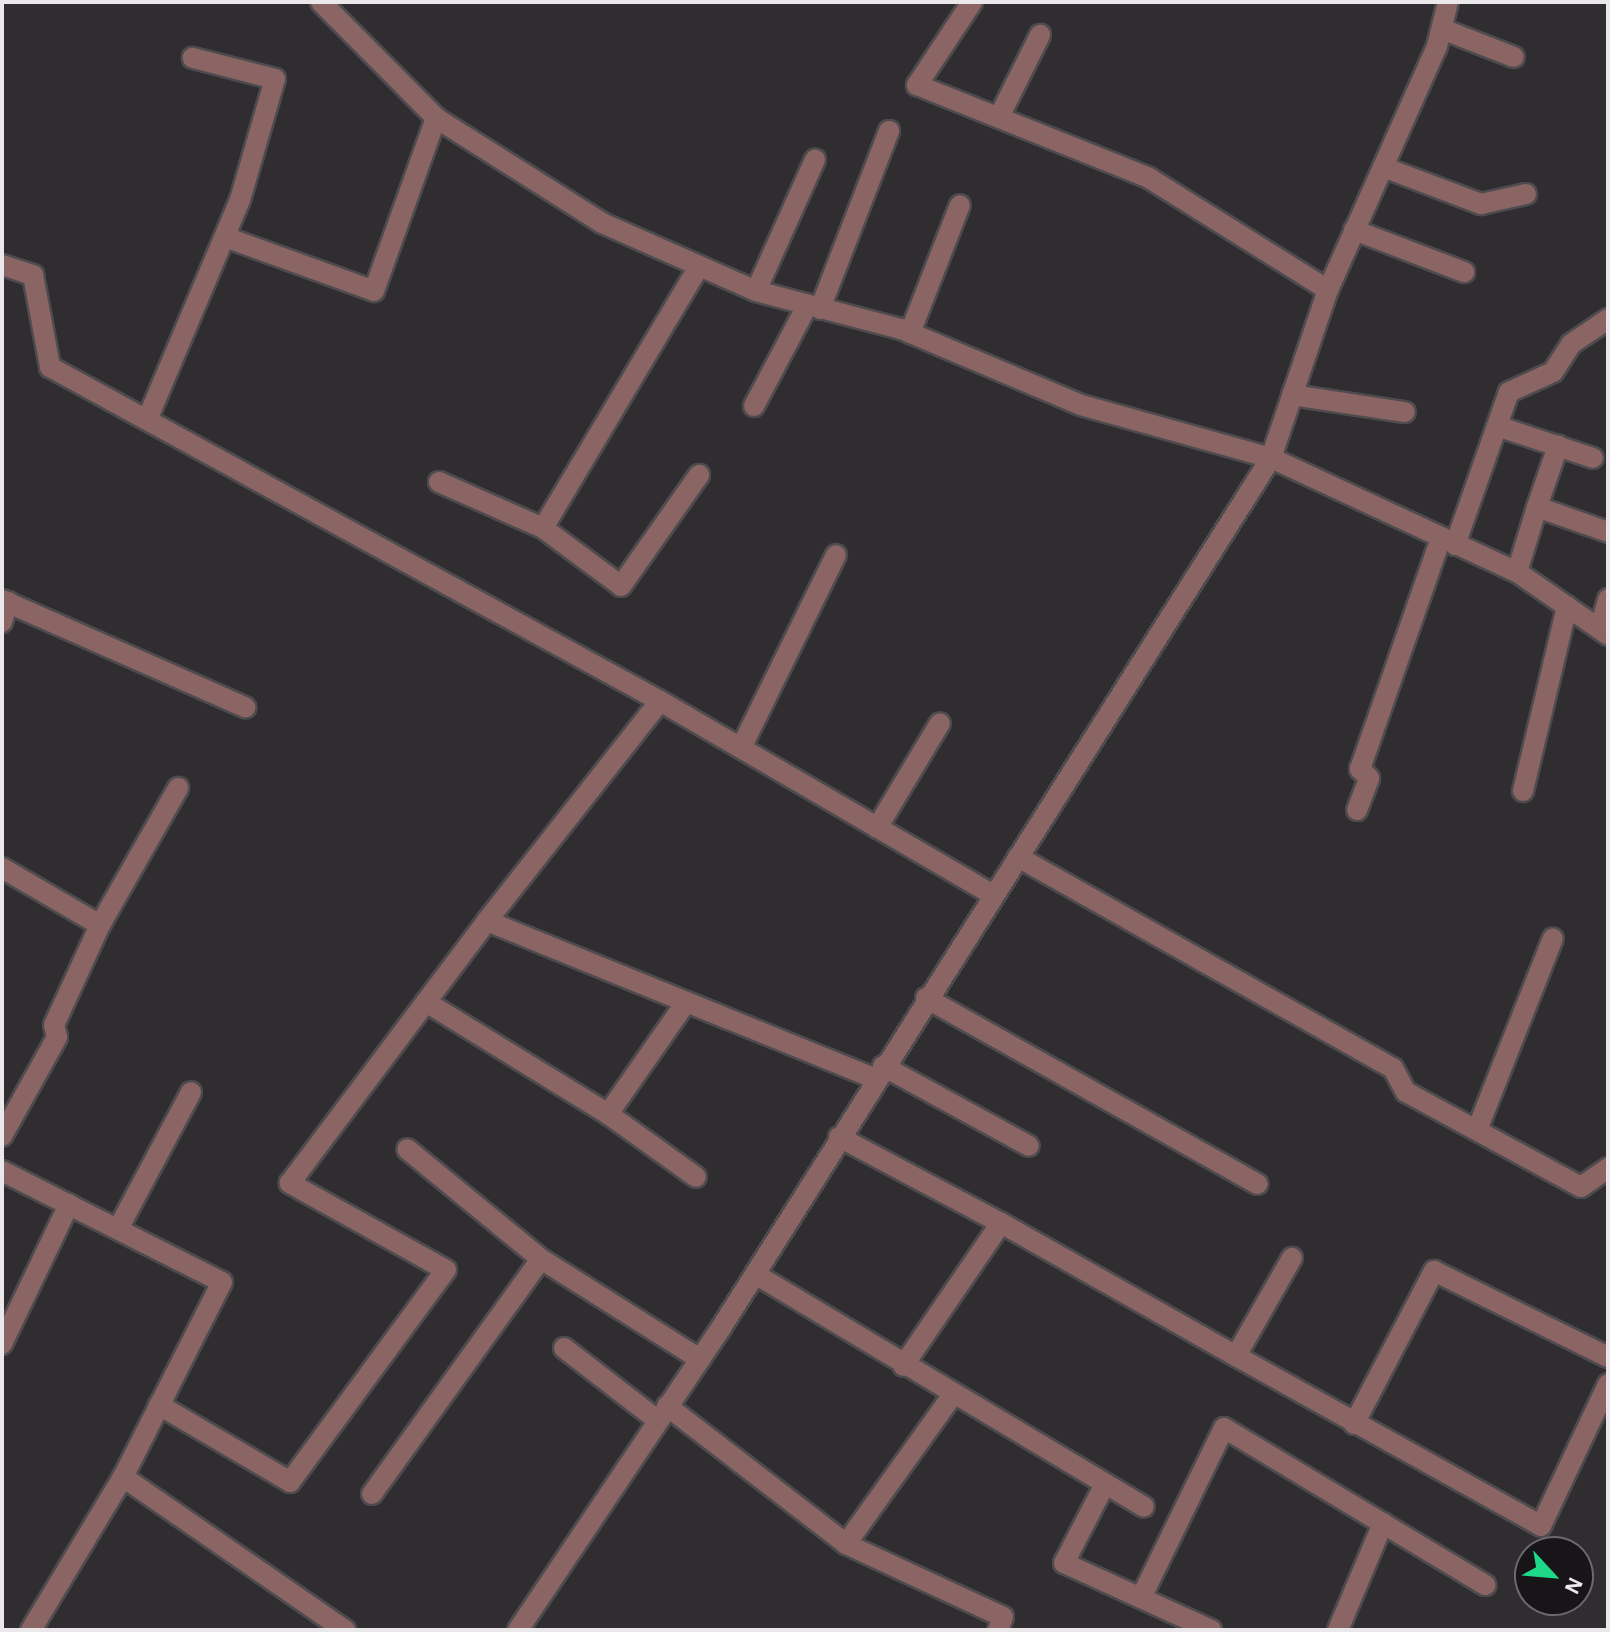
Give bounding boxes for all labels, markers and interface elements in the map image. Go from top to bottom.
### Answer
north arrow [1514,1536,1594,1616]
text: N [1561,1574,1587,1597]

